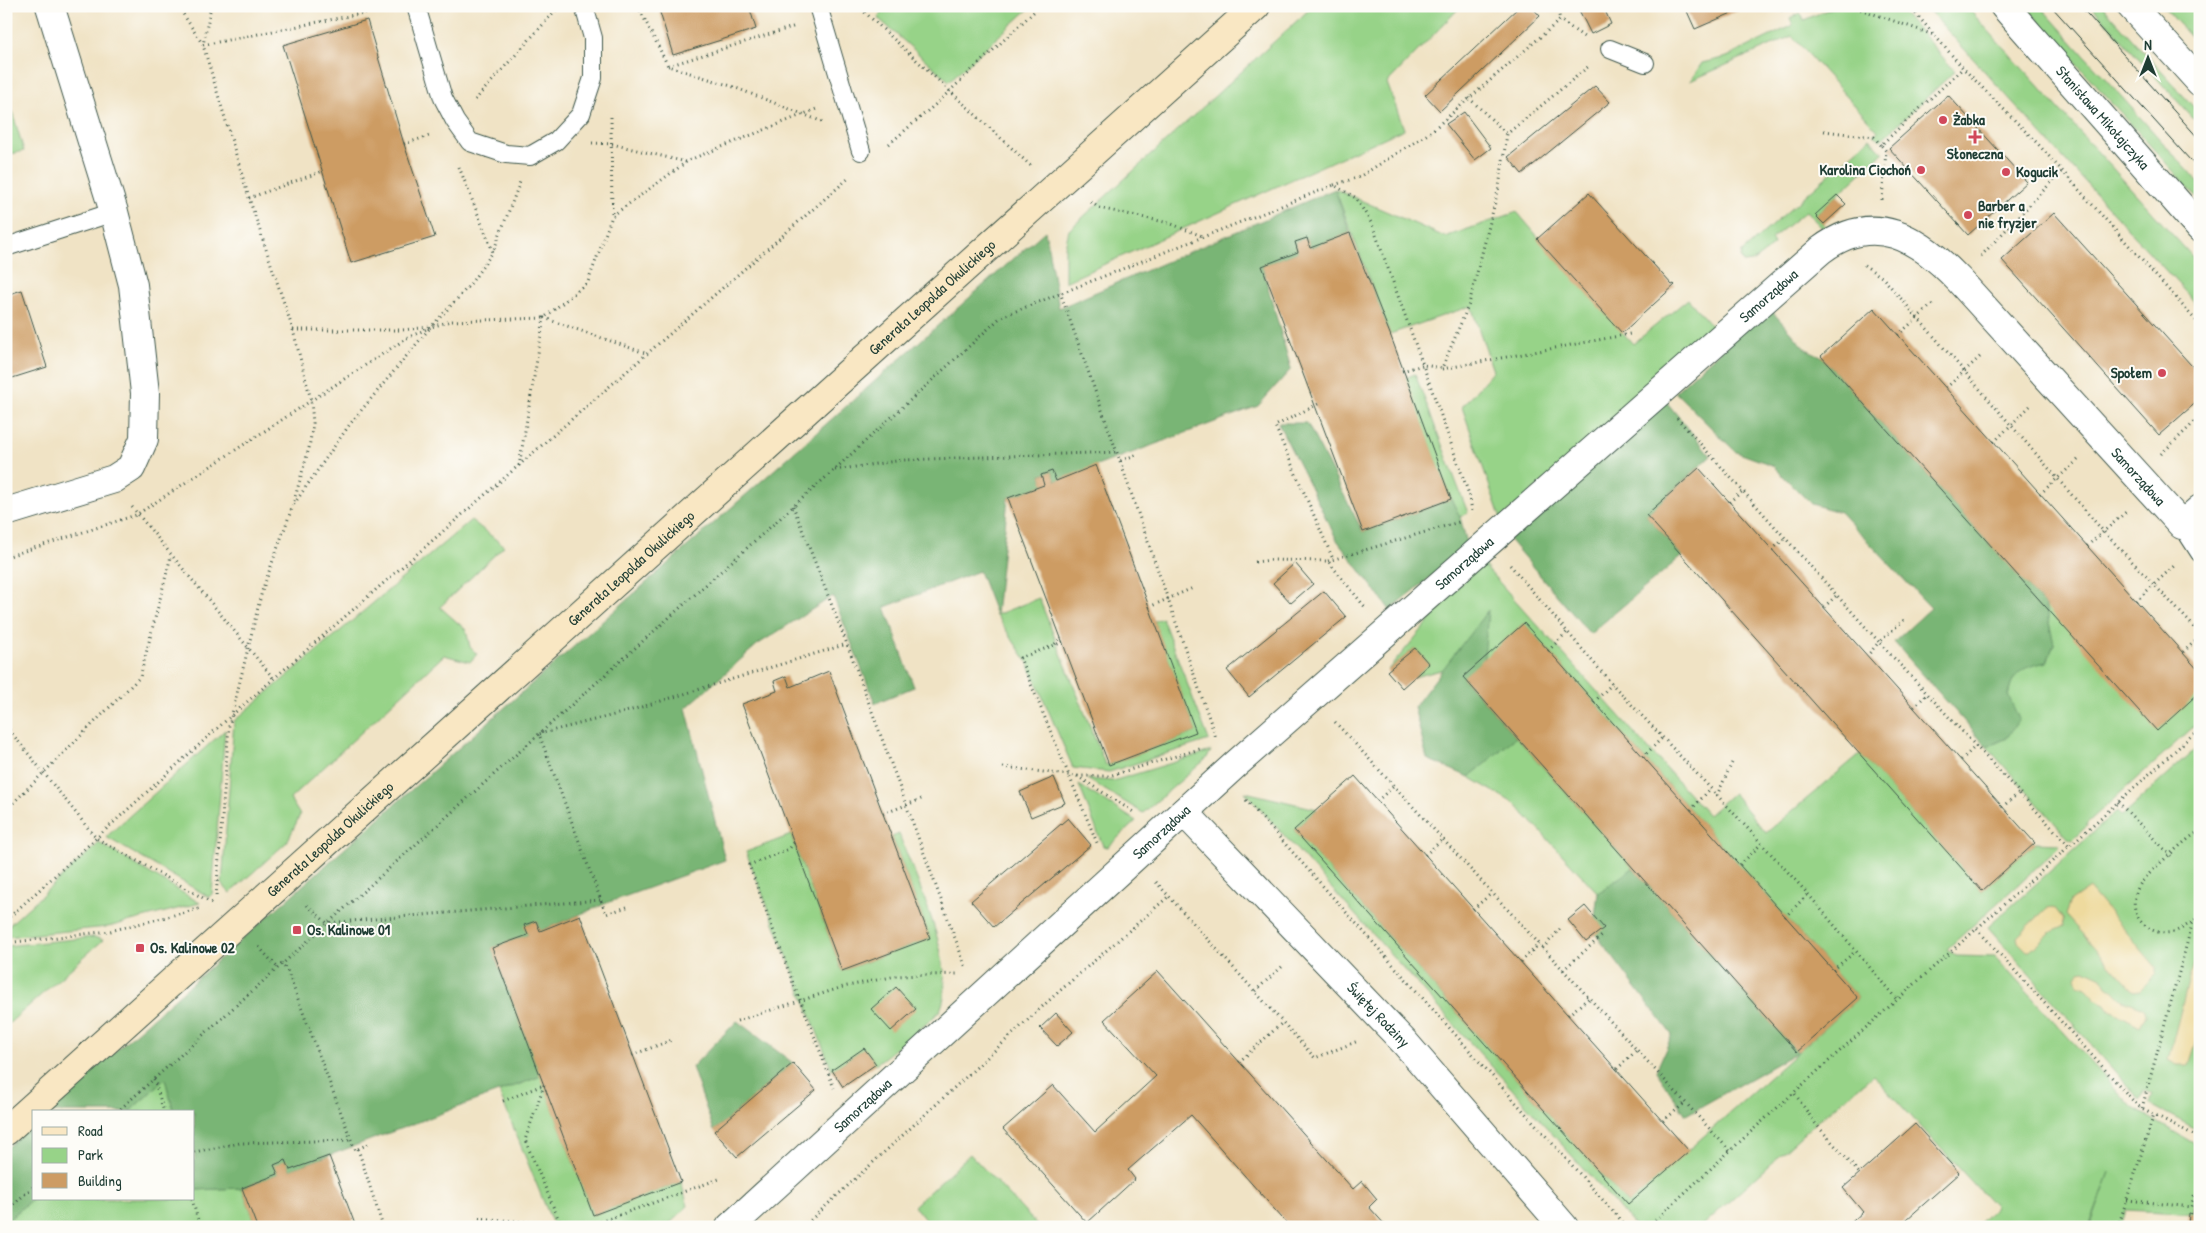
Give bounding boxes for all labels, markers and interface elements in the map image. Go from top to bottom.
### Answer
north arrow [2124,32,2174,82]
text: N [2144,35,2152,54]
street label: Stanisława Mikołajczyka [2051,61,2155,174]
place label: Żabka [1953,109,1985,130]
marker: Żabka [1937,114,1949,126]
marker: Słoneczna [1969,131,1981,143]
place label: Słoneczna [1947,143,2003,164]
place label: Karolina Ciochoń [1819,159,1911,180]
place label: Kogucik [2016,161,2059,183]
marker: Karolina Ciochoń [1915,164,1927,176]
marker: Kogucik [2000,166,2012,178]
place label: Barber a nie fryzjer [1978,195,2037,234]
marker: Barber a nie fryzjer [1962,209,1974,221]
street label: Generała Leopolda Okulickiego [864,234,1000,360]
street label: Samorządowa [1734,264,1802,327]
place label: Społem [2111,362,2152,384]
marker: Społem [2156,367,2168,379]
street label: Samorządowa [2107,443,2171,510]
street label: Generała Leopolda Okulickiego [563,505,699,631]
street label: Samorządowa [1430,531,1498,594]
street label: Generała Leopolda Okulickiego [262,776,398,902]
street label: Samorządowa [1128,800,1195,864]
place label: Os. Kalinowe 01 [307,919,391,940]
marker: Os. Kalinowe 01 [291,924,303,936]
place label: Os. Kalinowe 02 [150,937,236,958]
marker: Os. Kalinowe 02 [134,942,146,954]
street label: Świętej Rodziny [1342,977,1415,1052]
street label: Samorządowa [829,1073,896,1137]
legend [32,1110,195,1200]
text: Road [78,1120,103,1141]
text: Park [78,1144,103,1165]
text: Building [78,1170,122,1191]

